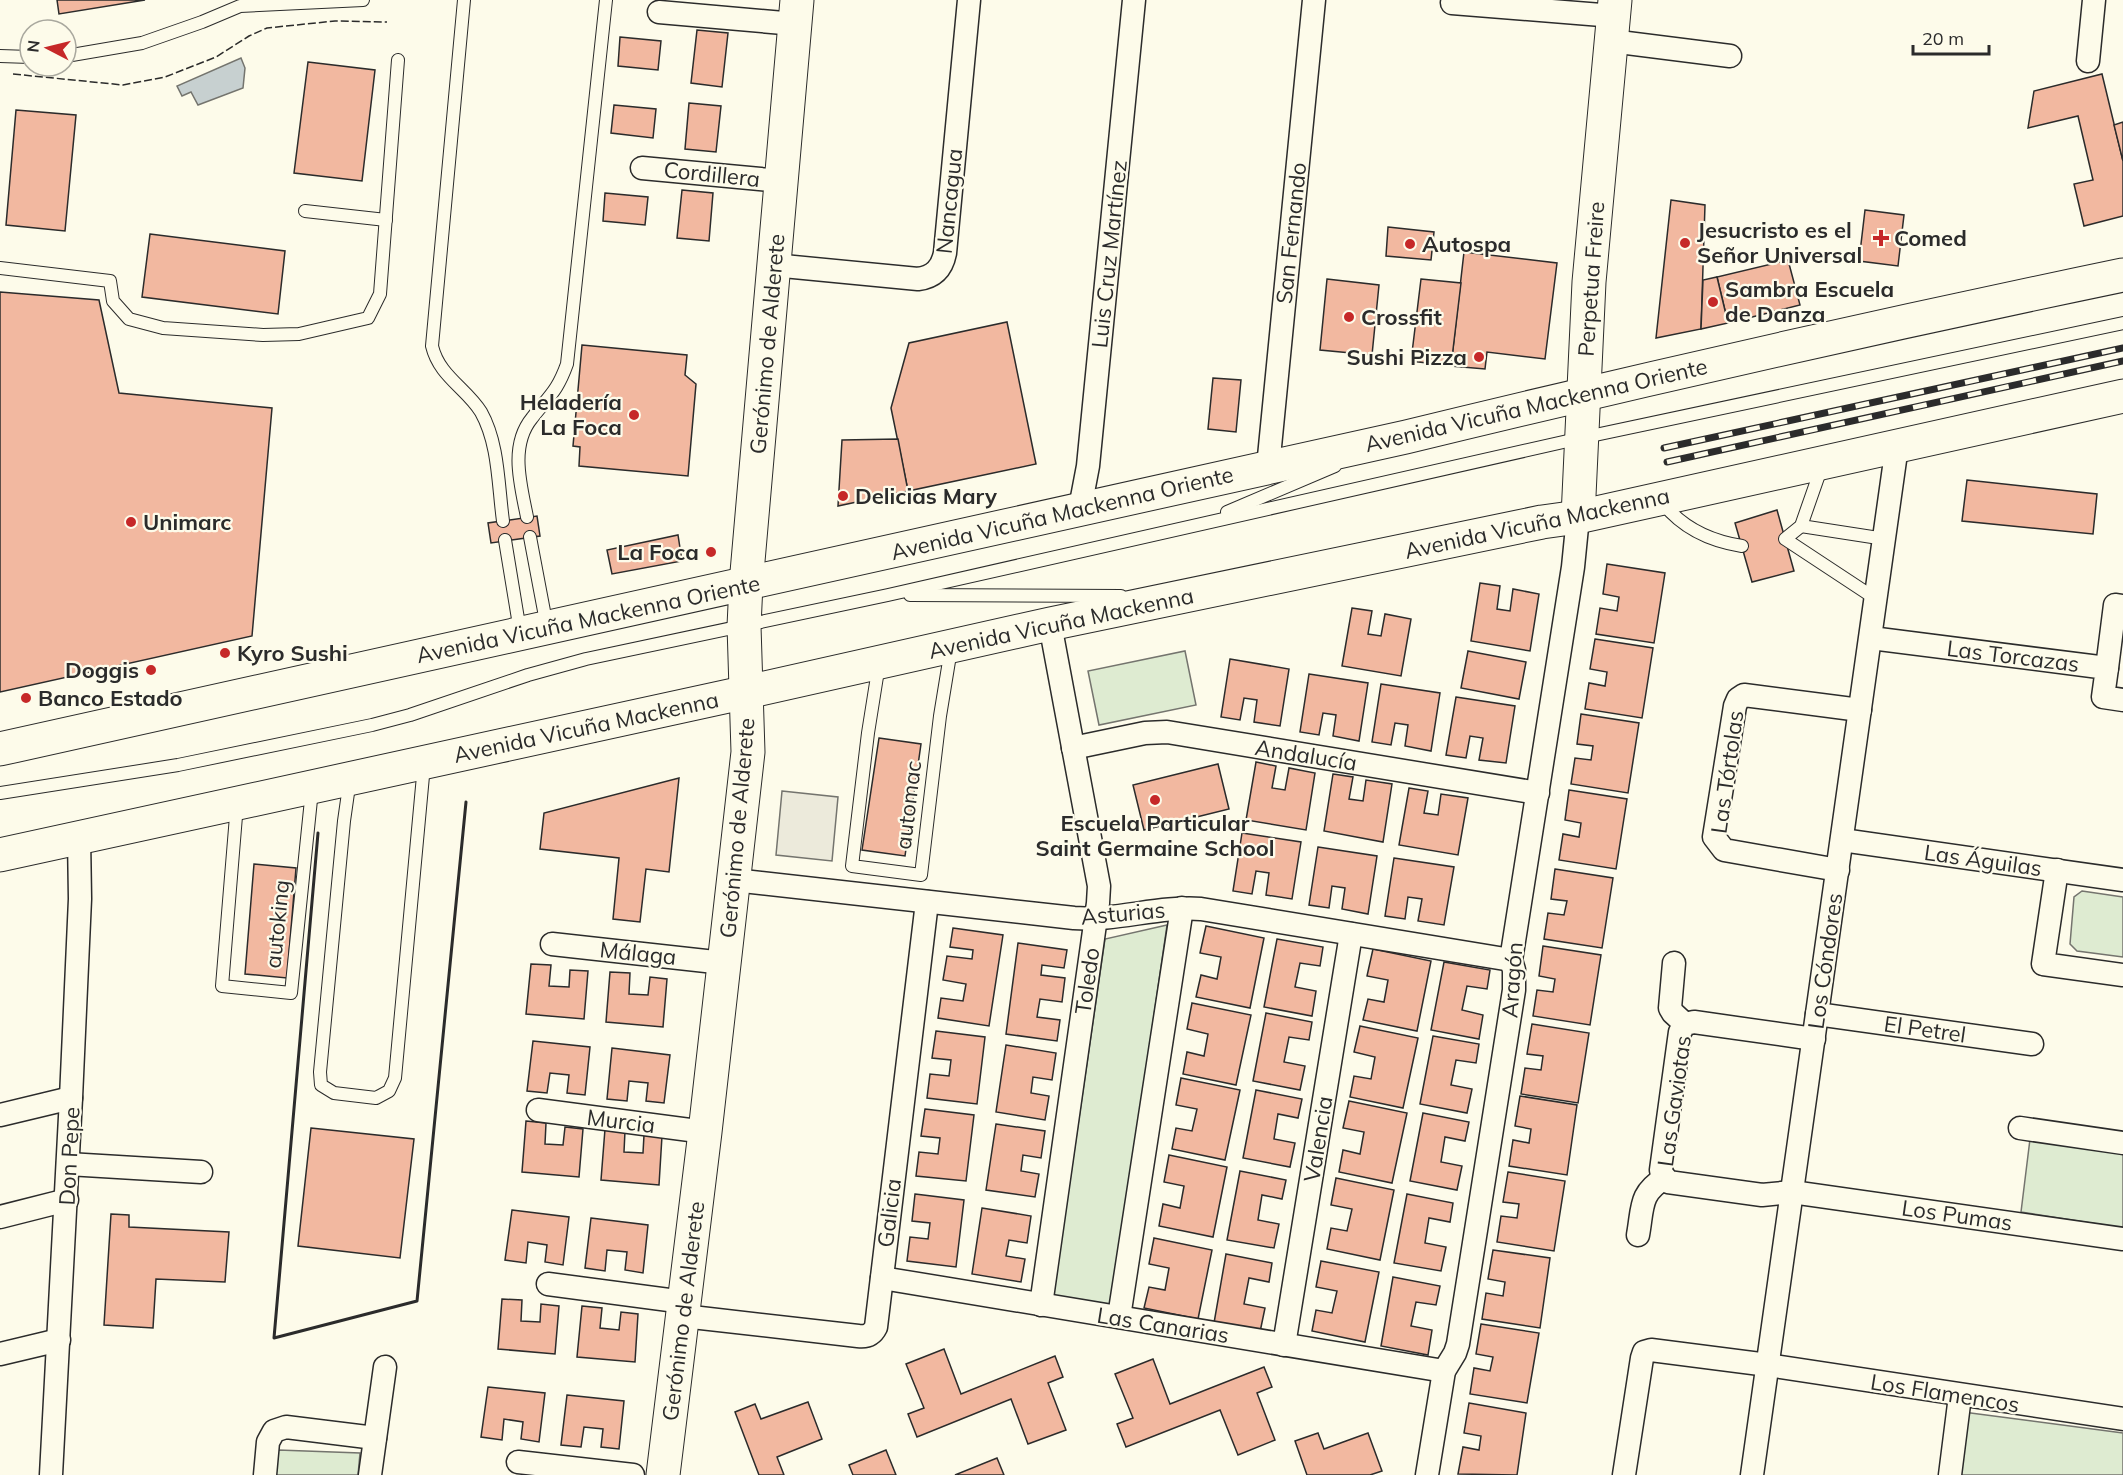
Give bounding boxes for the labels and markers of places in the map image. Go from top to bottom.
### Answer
place label: Jesucristo es el Señor Universal [1697,216,1862,269]
place label: Comed [1894,224,1967,252]
marker: Comed [1872,229,1890,247]
place label: Autospa [1422,230,1511,258]
marker: Jesucristo es el Señor Universal [1678,236,1692,250]
marker: Autospa [1403,237,1417,251]
place label: Sambra Escuela de Danza [1725,275,1894,328]
marker: Sambra Escuela de Danza [1706,295,1720,309]
place label: Crossfit [1361,303,1442,331]
marker: Crossfit [1342,310,1356,324]
place label: Sushi Pizza [1347,343,1467,371]
marker: Sushi Pizza [1472,350,1486,364]
place label: Heladería La Foca [520,388,622,441]
marker: Heladería La Foca [627,408,641,422]
place label: Delicias Mary [855,482,997,510]
marker: Delicias Mary [836,489,850,503]
place label: Unimarc [143,508,231,536]
marker: Unimarc [124,515,138,529]
place label: La Foca [617,538,699,566]
marker: La Foca [704,545,718,559]
place label: Kyro Sushi [237,639,348,667]
marker: Kyro Sushi [218,646,232,660]
place label: Doggis [65,656,139,684]
marker: Doggis [144,663,158,677]
place label: Banco Estado [38,684,183,712]
marker: Banco Estado [19,691,33,705]
marker: Escuela Particular Saint Germaine School [1148,793,1162,807]
place label: Escuela Particular Saint Germaine School [1035,809,1275,862]

